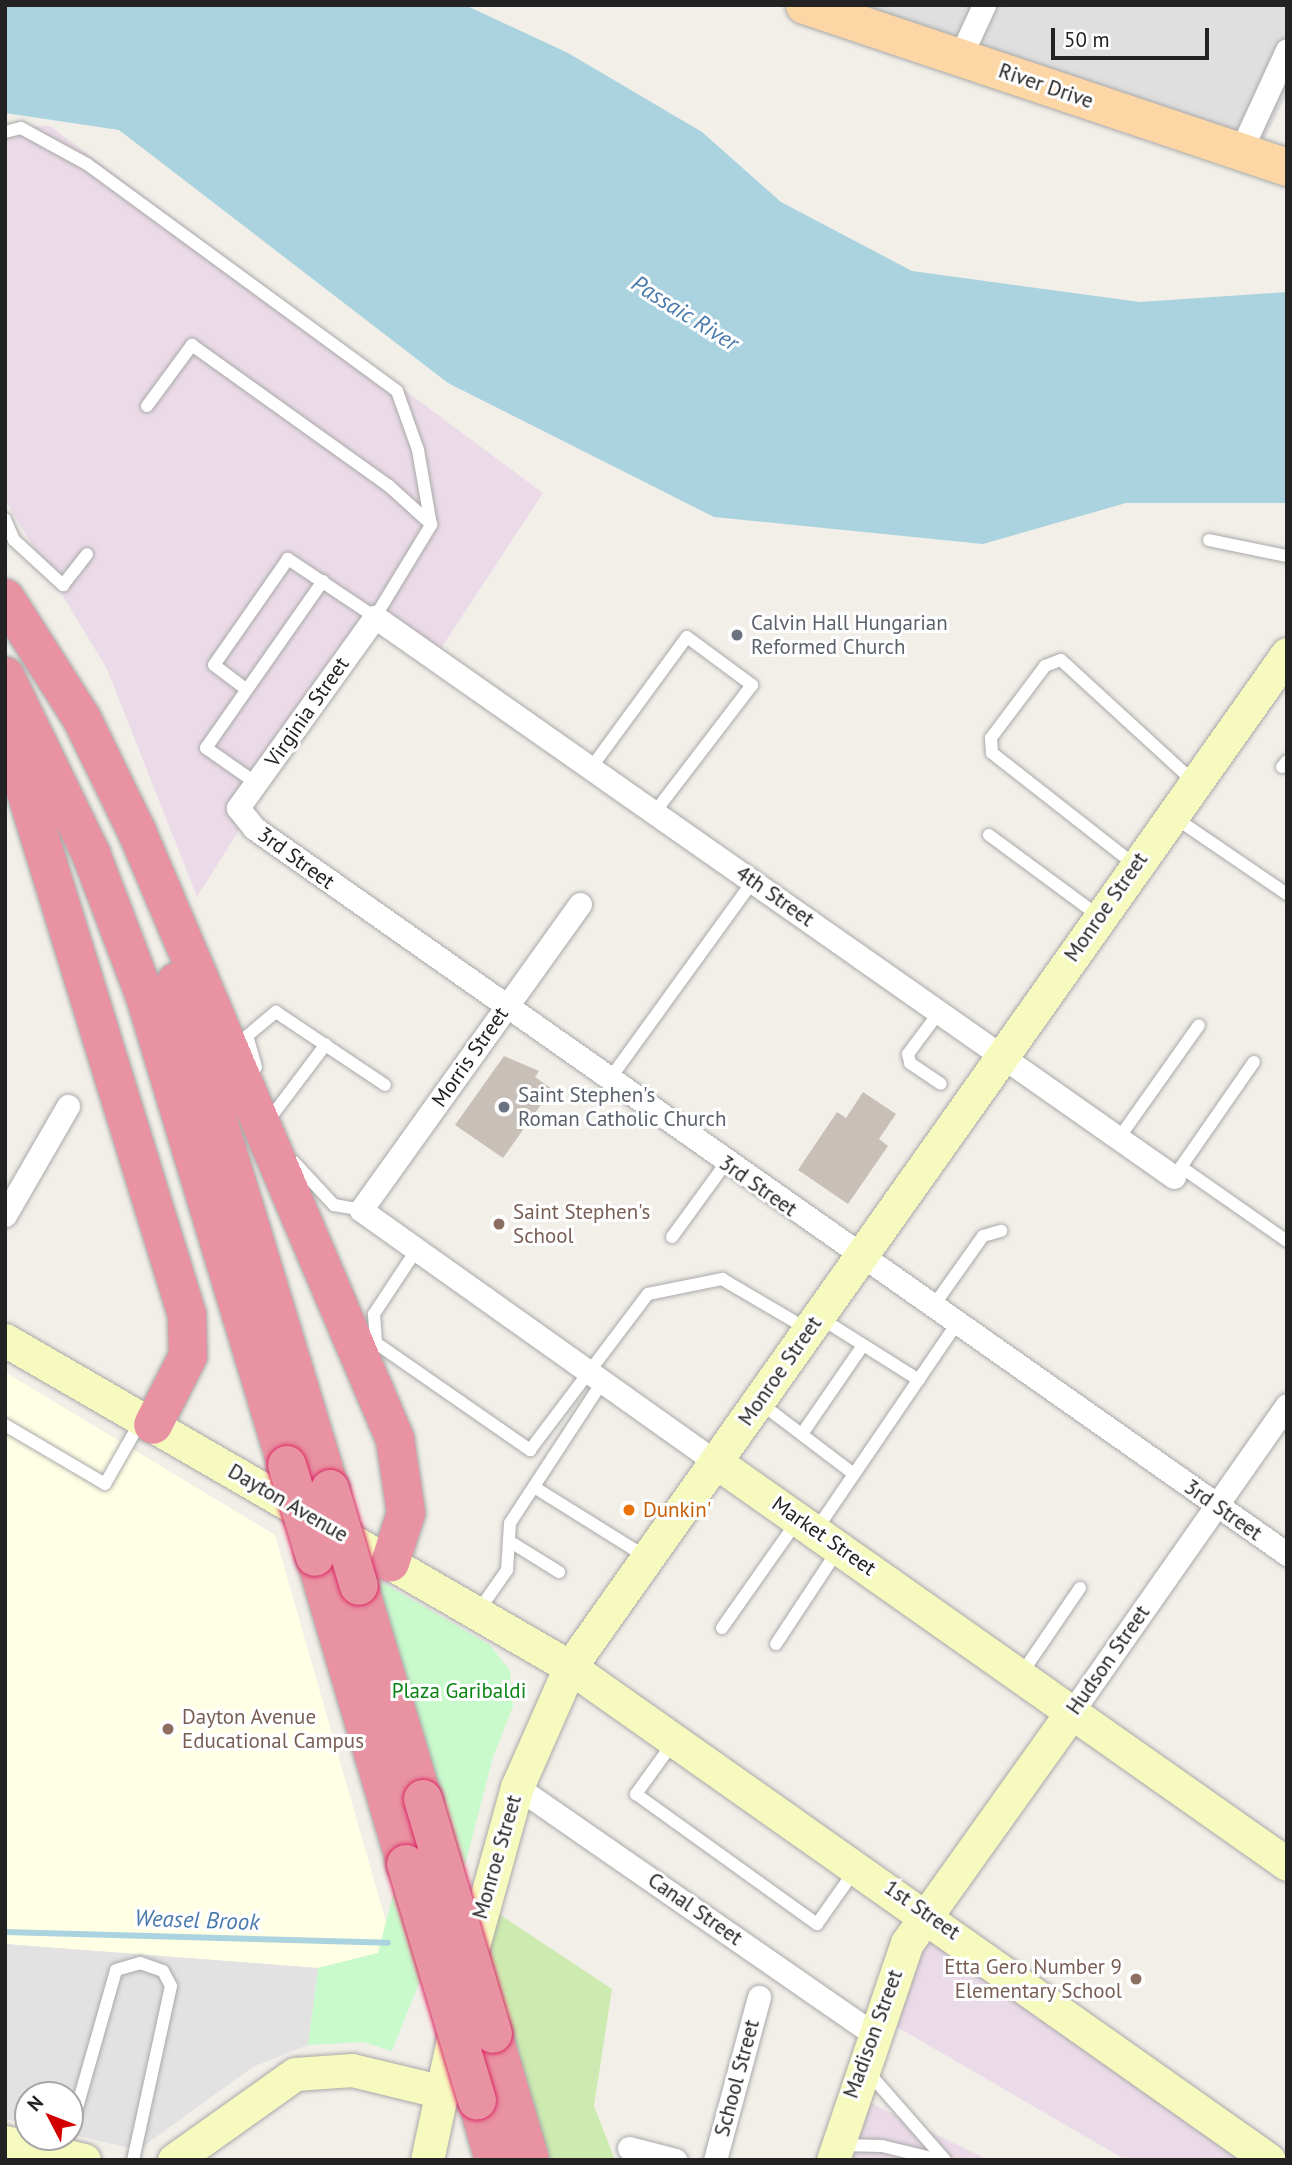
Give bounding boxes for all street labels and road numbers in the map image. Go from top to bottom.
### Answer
street label: River Drive [995,58,1097,114]
street label: Virginia Street [260,652,354,772]
street label: 3rd Street [253,822,339,894]
street label: Monroe Street [1059,847,1153,967]
street label: 4th Street [731,860,819,932]
street label: Morris Street [426,1002,514,1112]
street label: 3rd Street [714,1150,802,1222]
street label: Monroe Street [733,1311,827,1431]
street label: Dayton Avenue [223,1458,353,1548]
street label: 3rd Street [1179,1474,1267,1546]
street label: Market Street [767,1491,881,1581]
street label: Hudson Street [1061,1601,1155,1719]
street label: Monroe Street [467,1792,527,1922]
street label: Canal Street [643,1867,747,1951]
street label: 1st Street [879,1875,965,1945]
street label: Madison Street [838,1966,908,2102]
street label: School Street [709,2017,765,2139]

